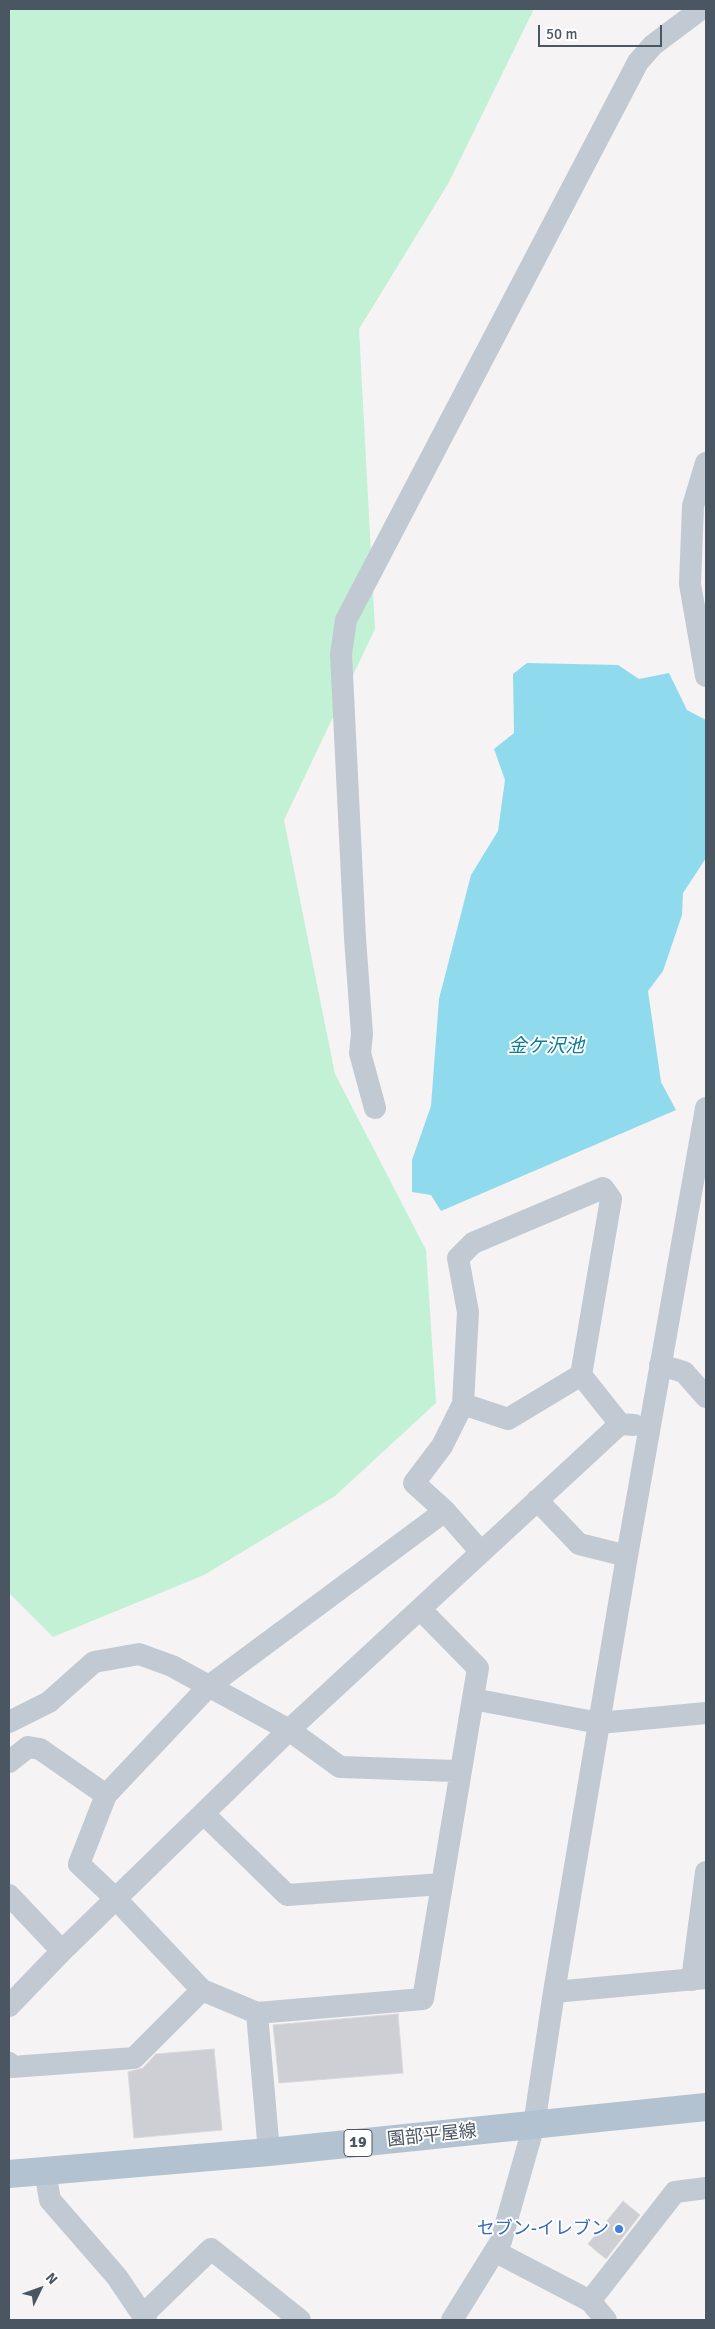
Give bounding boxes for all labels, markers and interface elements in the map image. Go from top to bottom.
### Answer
scale bar [540,15,664,47]
text: 50 m [546,25,577,43]
water label: 金ケ沢池 [508,1036,584,1058]
street label: 園部平屋線 [386,2121,478,2151]
road number: 19 [344,2130,372,2156]
place label: セブン-イレブン [477,2218,609,2240]
marker: セブン-イレブン [613,2223,625,2235]
north arrow [15,2264,65,2314]
text: N [42,2269,61,2288]

